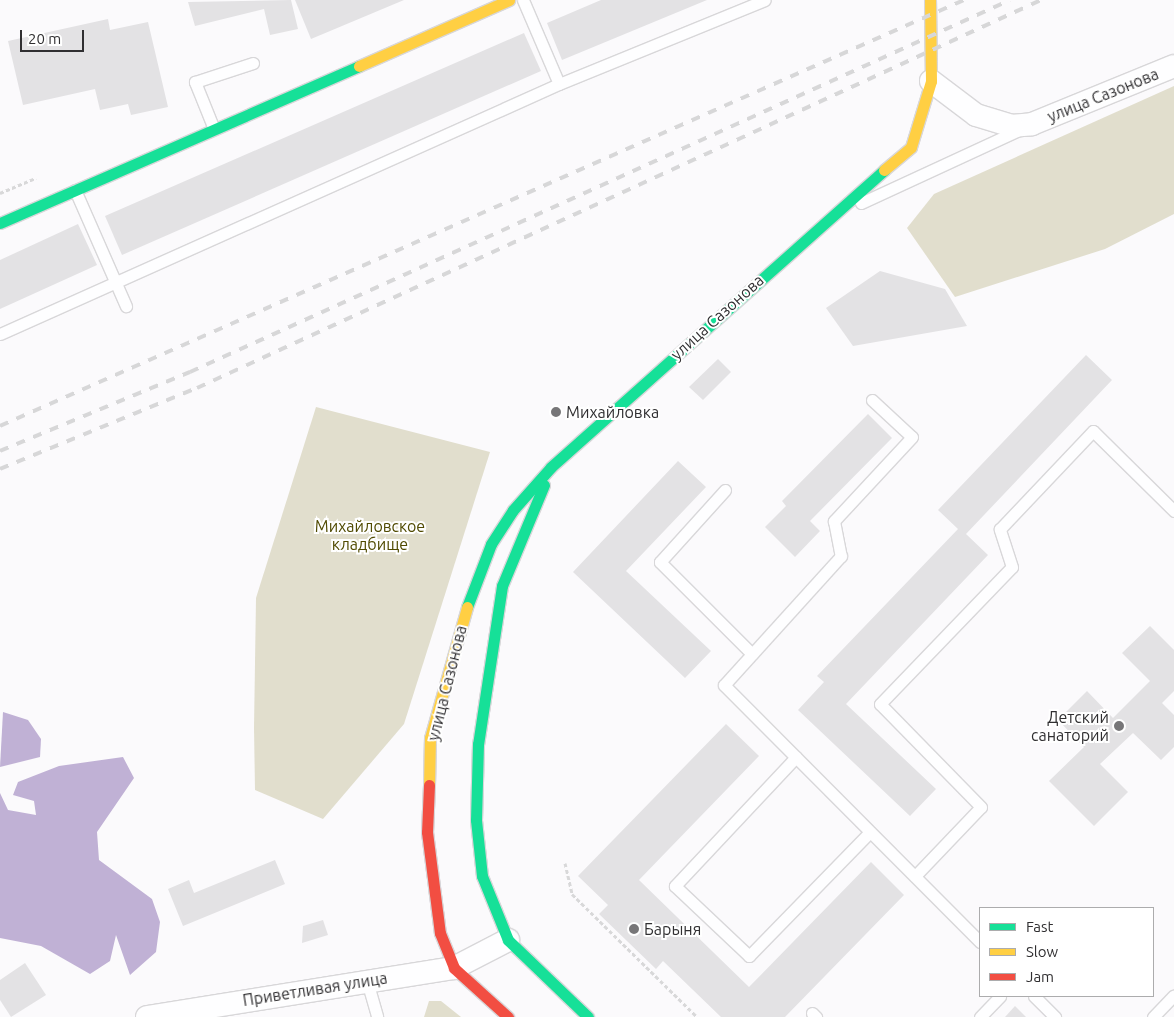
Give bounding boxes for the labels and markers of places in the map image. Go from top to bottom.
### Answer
place label: Михайловка [566,402,659,422]
marker: Михайловка [550,406,562,418]
place label: Детский санаторий [1031,707,1109,745]
marker: Детский санаторий [1113,720,1125,732]
place label: Барыня [644,919,701,939]
marker: Барыня [628,923,640,935]

